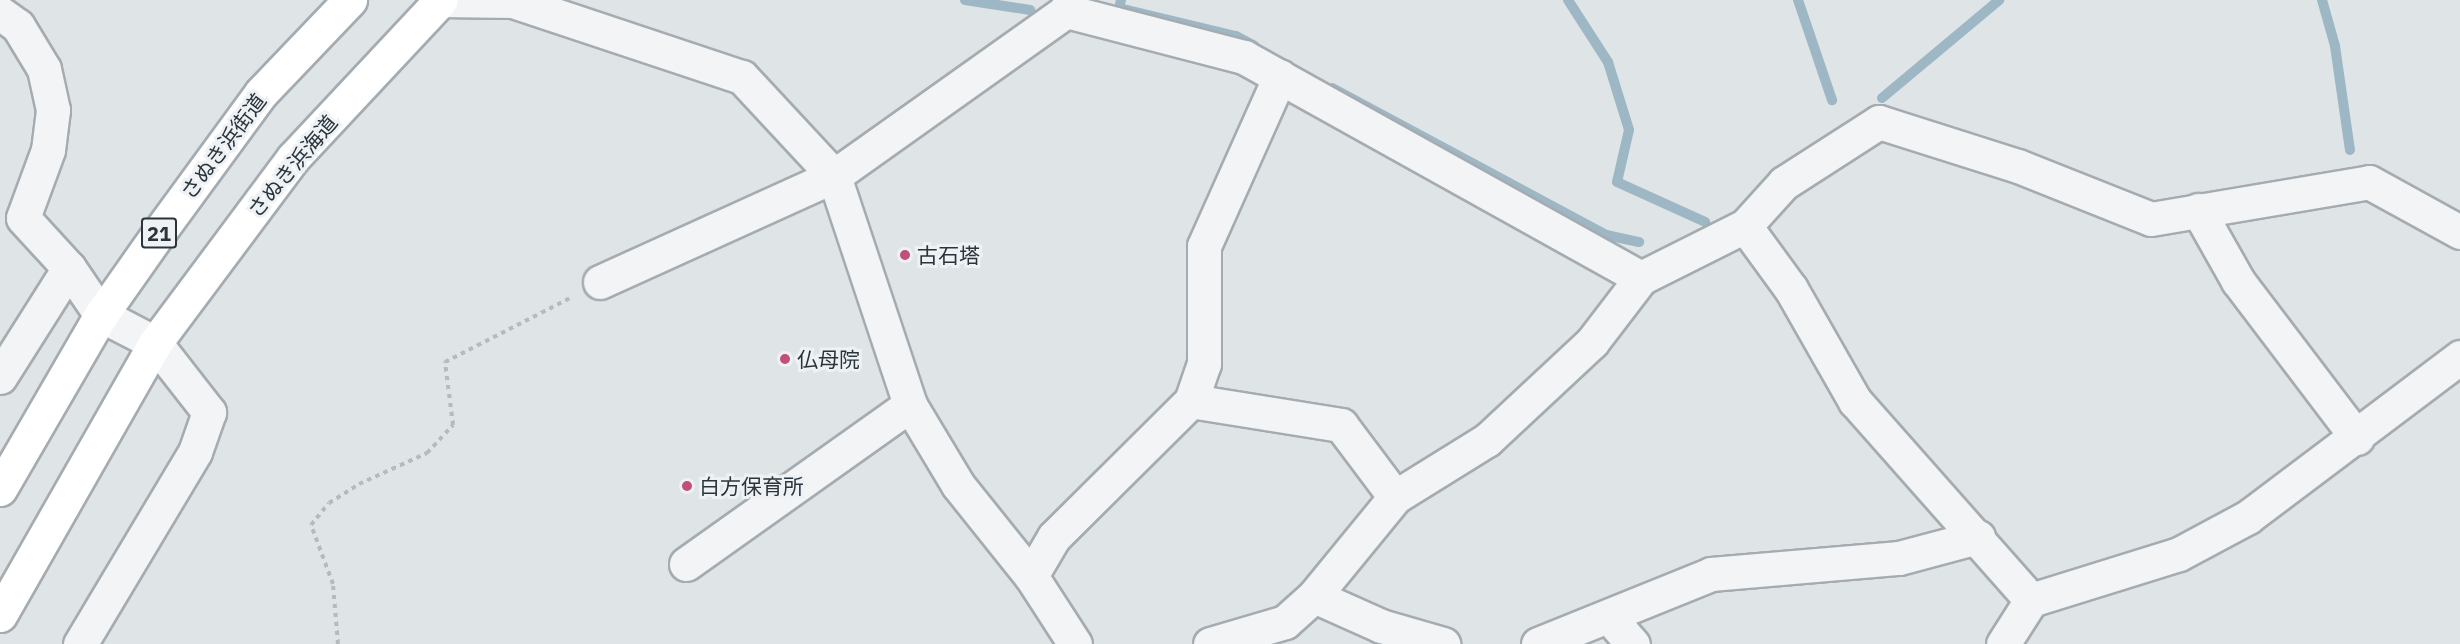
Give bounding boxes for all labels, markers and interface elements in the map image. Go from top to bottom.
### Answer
street label: さぬき浜街道 [175,88,271,204]
street label: さぬき浜海道 [242,110,342,222]
road number: 21 [141,216,177,250]
place label: 古石塔 [917,242,980,268]
marker: 古石塔 [898,248,912,262]
place label: 仏母院 [797,346,860,372]
marker: 仏母院 [778,352,792,366]
place label: 白方保育所 [699,473,804,499]
marker: 白方保育所 [680,479,694,493]

